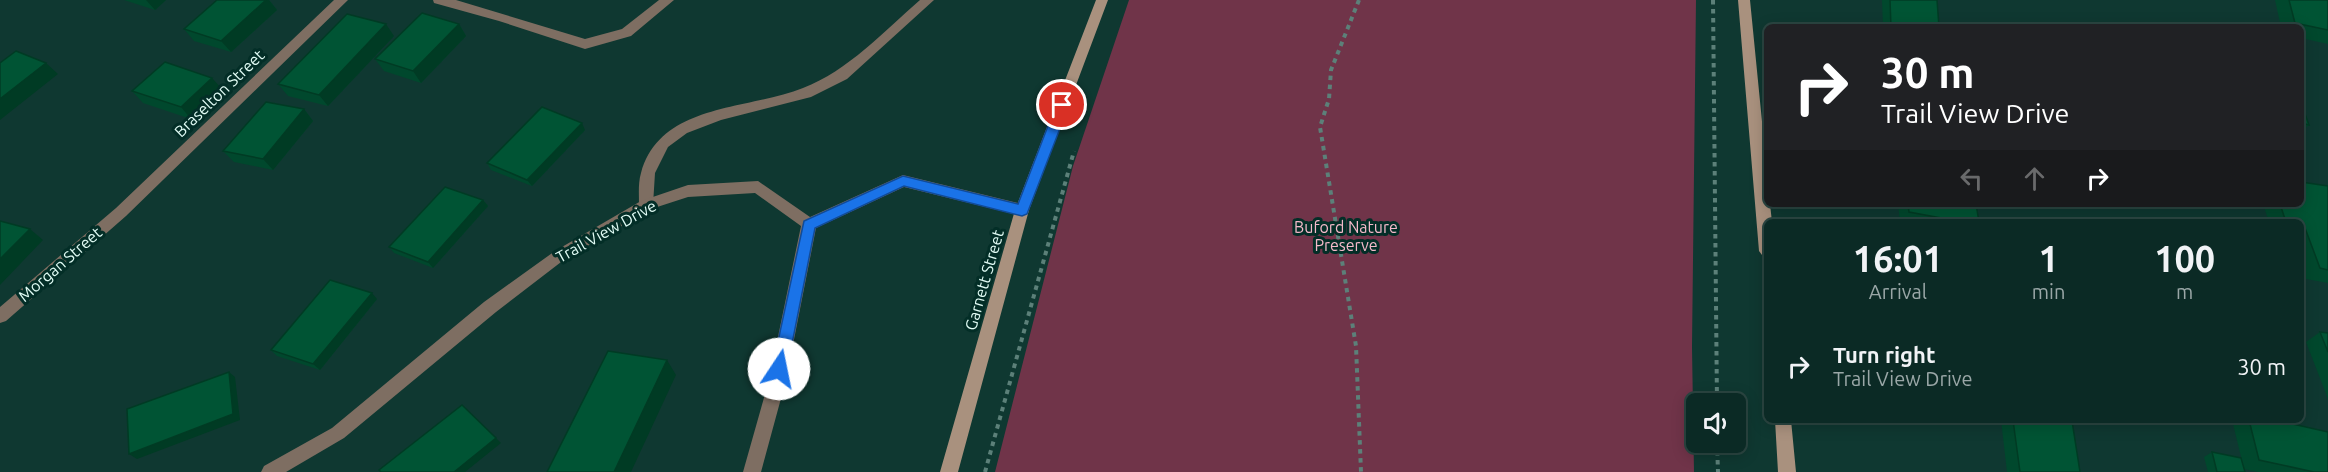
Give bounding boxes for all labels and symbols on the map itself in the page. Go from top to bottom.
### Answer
street label: Braselton Street [170,45,268,140]
pin [1036,79,1087,130]
street label: Trail View Drive [553,196,659,266]
park label: Buford Nature Preserve [1294,218,1398,254]
street label: Morgan Street [15,223,106,305]
street label: Garnett Street [961,227,1007,332]
position arrow [747,337,811,401]

